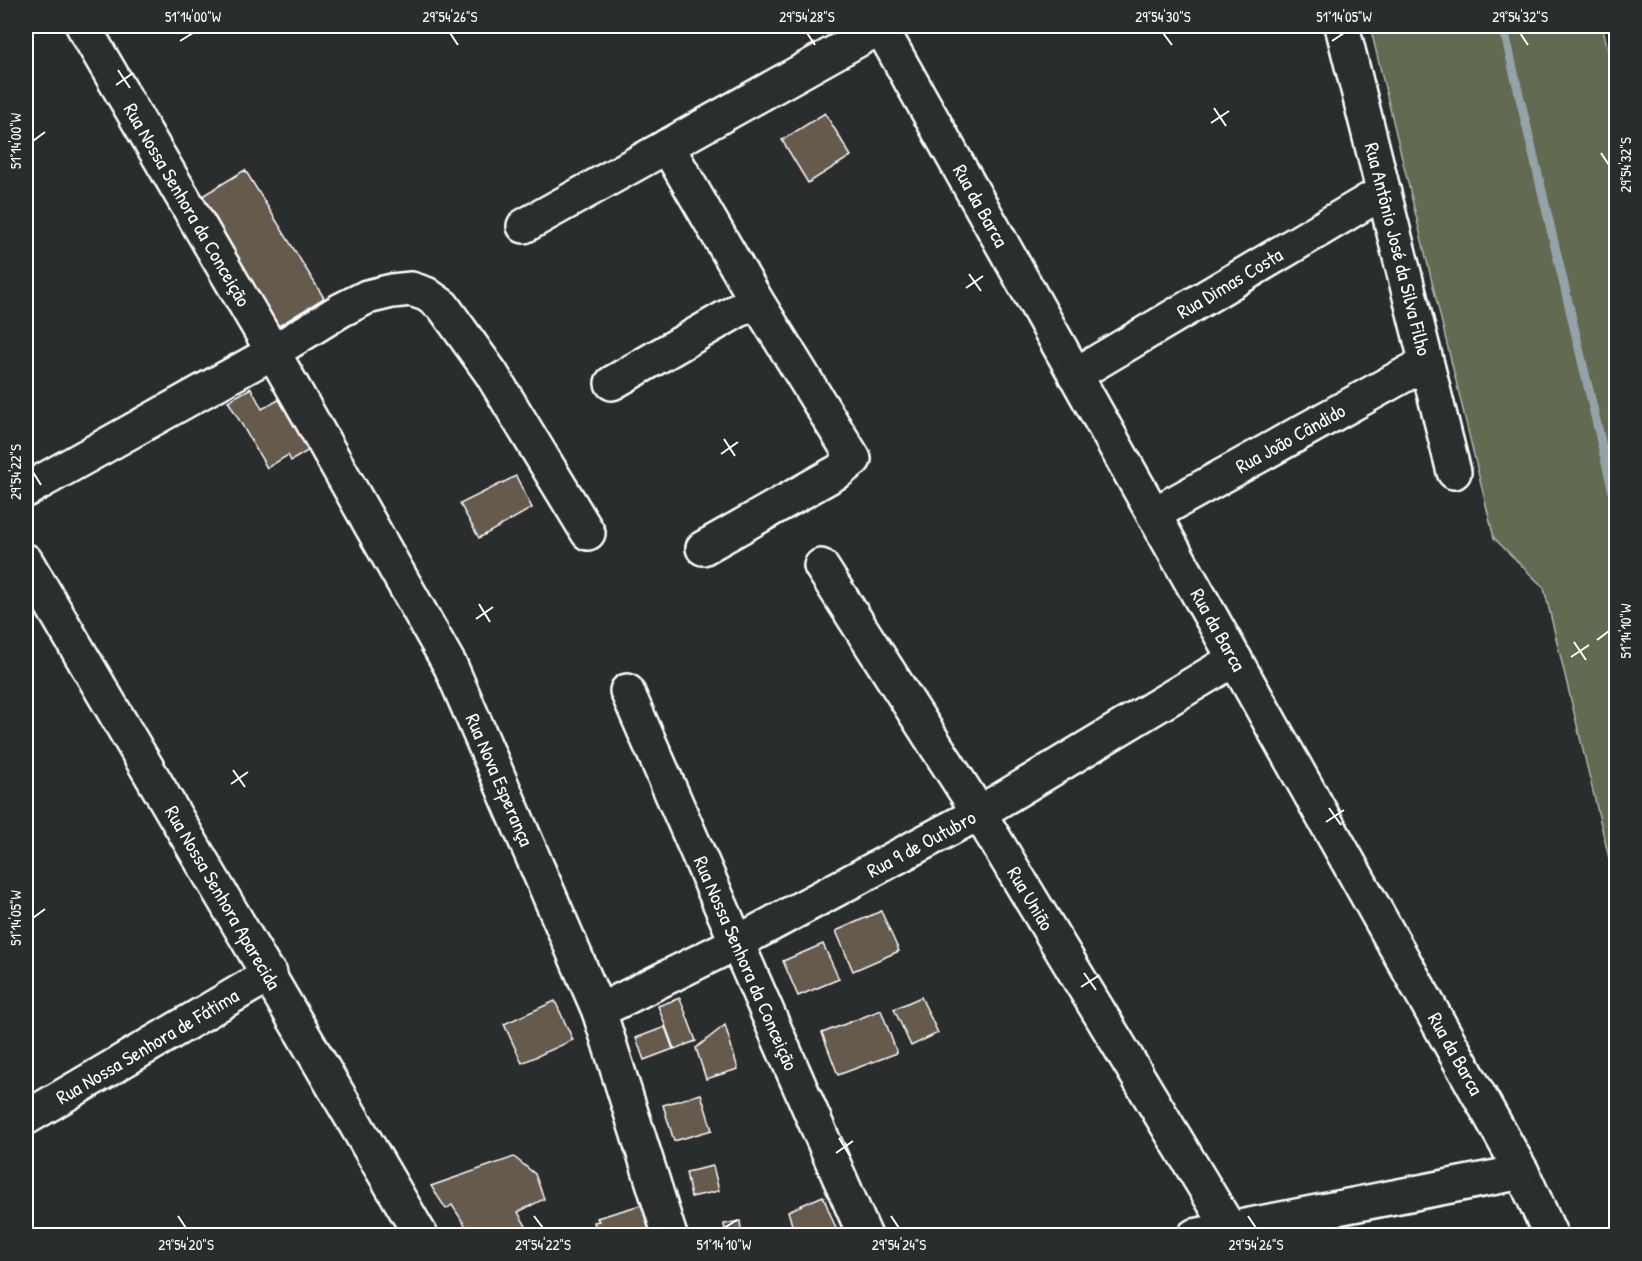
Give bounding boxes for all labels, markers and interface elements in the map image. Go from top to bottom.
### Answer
text: 51°14'00"W [165,6,222,27]
text: 29°54'26"S [423,6,478,27]
text: 29°54'28"S [779,6,835,27]
text: 29°54'30"S [1135,6,1191,27]
text: 51°14'05"W [1316,6,1373,27]
text: 29°54'32"S [1492,6,1548,27]
street label: Rua Nossa Senhora da Conceição [118,98,258,311]
text: 51°14'00"W [5,112,26,169]
text: 29°54'32"S [1615,137,1636,193]
street label: Rua Antônio José da Silva Filho [1359,140,1438,358]
street label: Rua da Barca [947,159,1015,252]
street label: Rua Dimas Costa [1172,241,1288,325]
street label: Rua João Cândido [1230,397,1350,479]
text: 29°54'22"S [5,444,26,500]
street label: Rua da Barca [1185,583,1253,676]
text: 51°14'10"W [1615,603,1636,658]
street label: Rua Nova Esperança [460,709,541,850]
street label: Rua Nossa Senhora Aparecida [159,800,288,994]
street label: Rua 9 de Outubro [862,803,980,884]
street label: Rua Nossa Senhora da Conceição [688,852,805,1074]
street label: Rua União [1001,861,1061,935]
text: 51°14'05"W [5,889,26,946]
street label: Rua Nossa Senhora de Fátima [51,981,244,1110]
street label: Rua da Barca [1422,1007,1490,1100]
text: 29°54'20"S [158,1234,214,1255]
text: 29°54'22"S [515,1234,571,1255]
text: 51°14'10"W [697,1234,752,1255]
text: 29°54'24"S [872,1234,926,1255]
text: 29°54'26"S [1229,1234,1284,1255]

